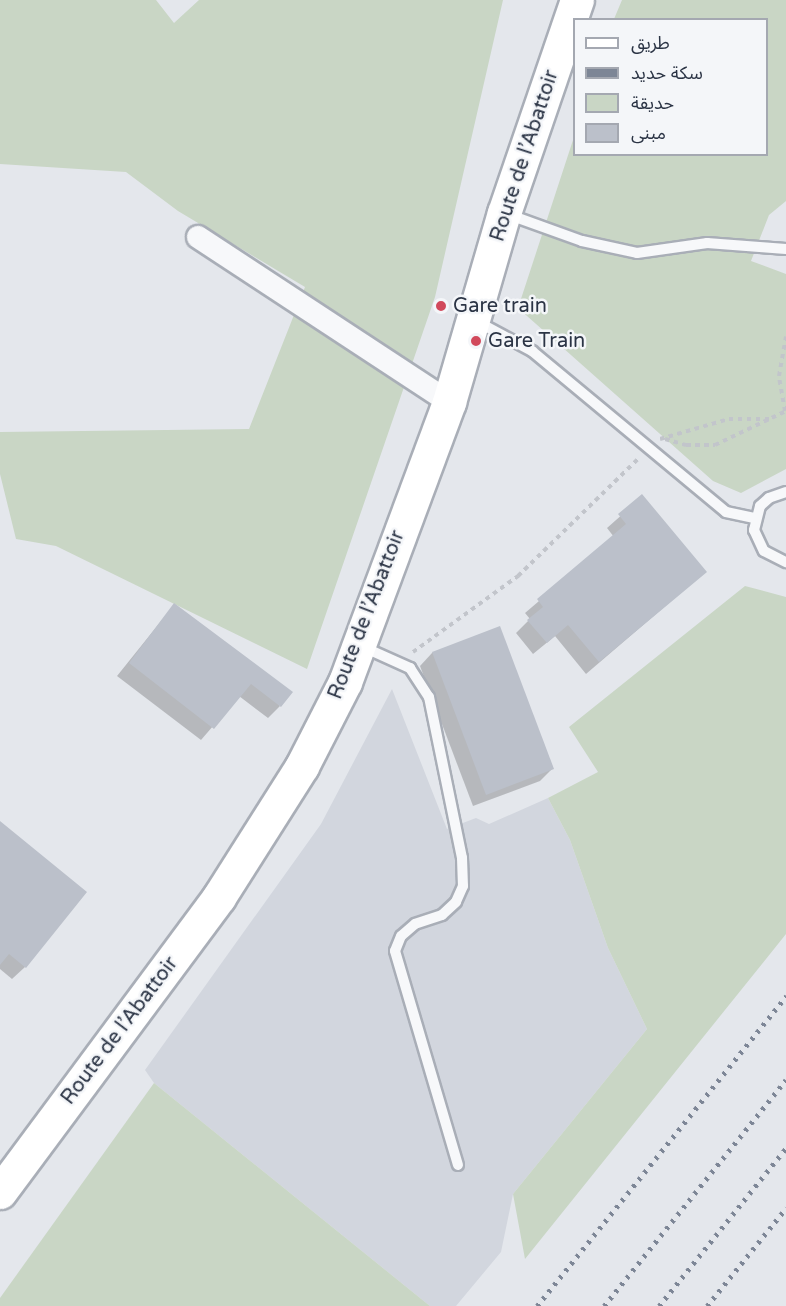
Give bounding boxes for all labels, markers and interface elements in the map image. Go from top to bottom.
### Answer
legend [573,18,768,156]
text: طريق [631,32,670,54]
text: سكة حديد [631,62,703,84]
street label: Route de l’Abattoir [486,67,564,245]
text: حديقة [631,92,674,114]
text: مبنى [631,122,666,144]
place label: Gare train [453,294,547,318]
marker: Gare train [434,299,448,313]
place label: Gare Train [488,329,585,353]
marker: Gare Train [469,334,483,348]
street label: Route de l’Abattoir [324,527,410,703]
street label: Route de l’Abattoir [57,952,183,1110]

